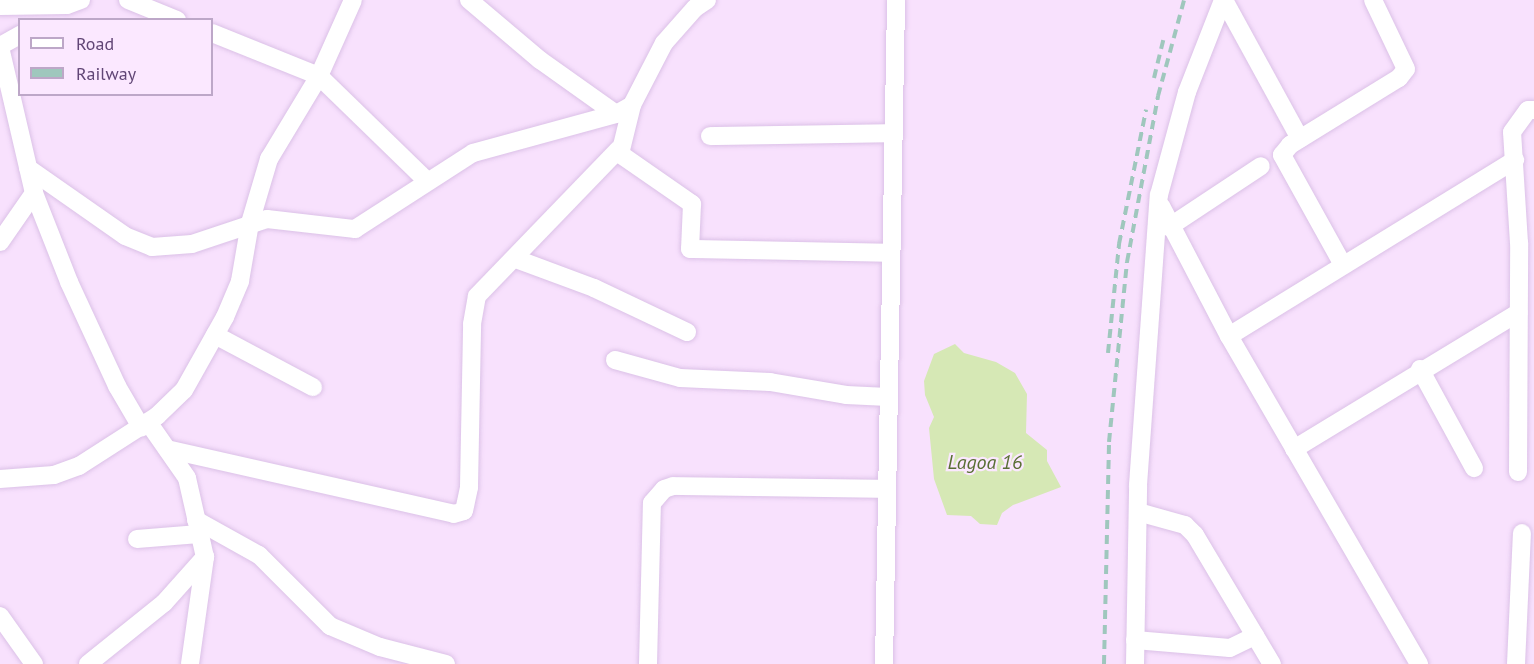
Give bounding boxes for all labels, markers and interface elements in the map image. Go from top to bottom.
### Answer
legend [18,18,213,96]
text: Road [76,32,114,55]
text: Railway [76,62,136,85]
water label: Lagoa 16 [948,450,1022,474]

